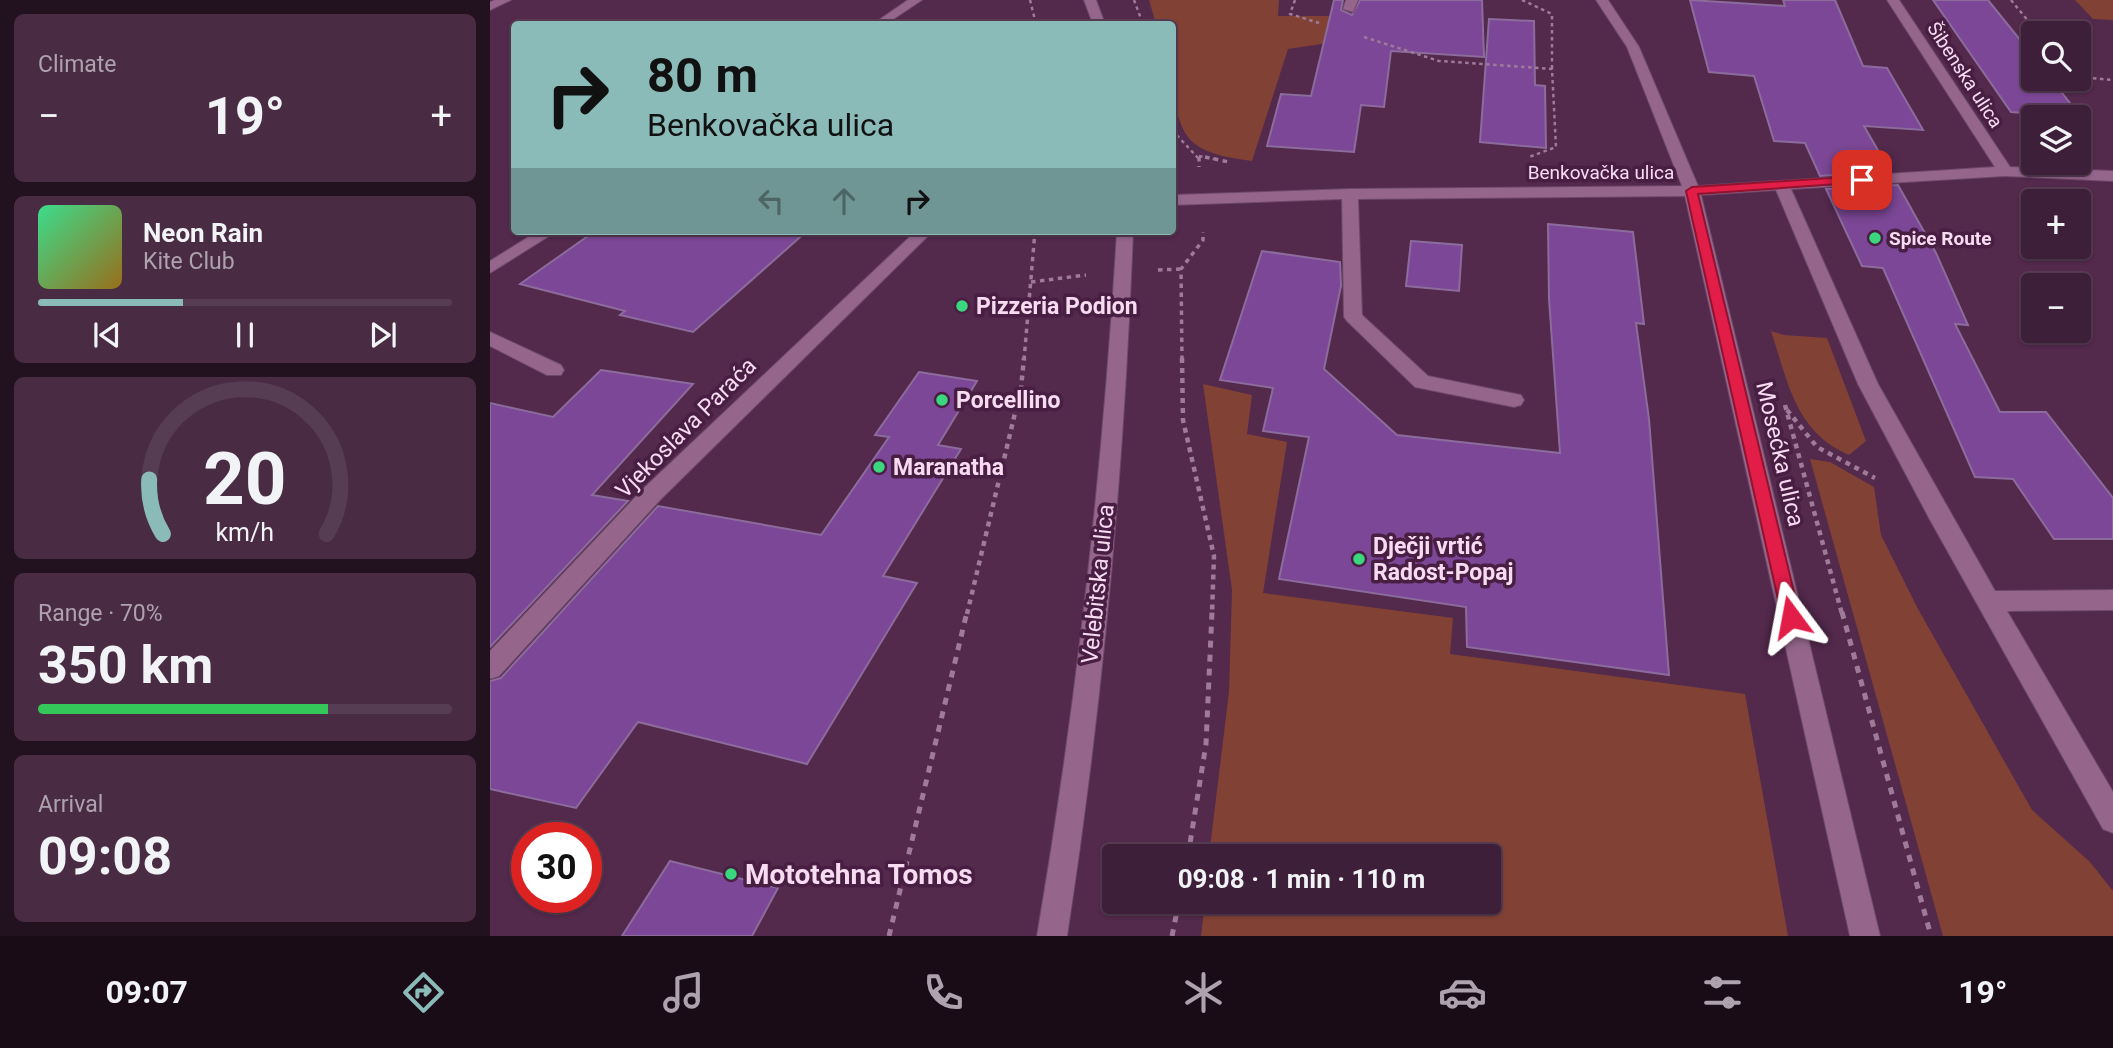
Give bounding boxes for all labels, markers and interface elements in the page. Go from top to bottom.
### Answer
street label: Šibenska ulica [1922,18,2008,132]
map controls [2021,21,2091,343]
button: search [2021,21,2091,91]
text: 80 m [647,47,758,104]
icon: right [532,49,623,140]
text: Climate [38,51,117,78]
text: 19° [205,86,285,147]
text: − [38,94,60,138]
text: + [430,94,452,138]
button: layers [2021,105,2091,175]
text: Benkovačka ulica [647,106,894,144]
pin [1832,150,1892,210]
street label: Benkovačka ulica [1528,161,1674,184]
icon: arrive [1843,161,1881,199]
icon: left [752,182,790,220]
icon: ahead [825,182,863,220]
icon: right [898,182,936,220]
button: + [2021,189,2091,259]
text: Neon Rain [143,218,263,248]
place label: Spice Route [1889,227,1992,250]
marker: Spice Route [1867,230,1883,246]
text: Kite Club [143,248,235,275]
button: − [2021,273,2091,343]
place label: Pizzeria Podion [976,293,1138,320]
marker: Pizzeria Podion [954,298,970,314]
icon: previous [88,316,126,354]
icon: pause [226,316,264,354]
icon: next [364,316,402,354]
street label: Vjekoslava Paraća [610,352,762,504]
street label: Mosećka ulica [1750,379,1810,529]
place label: Porcellino [956,387,1060,414]
marker: Porcellino [934,392,950,408]
text: 20 [203,436,287,522]
place label: Maranatha [893,454,1004,481]
marker: Maranatha [871,459,887,475]
street label: Velebitska ulica [1076,503,1120,665]
text: km/h [216,518,274,547]
place label: Dječji vrtić Radost-Popaj [1373,533,1514,586]
marker: Dječji vrtić Radost-Popaj [1351,551,1367,567]
position arrow [1754,580,1828,654]
text: Range · 70% [38,600,163,627]
text: 350 km [38,635,213,696]
text: Arrival [38,791,103,818]
speed limit sign: 30 [511,822,602,913]
text: 09:08 [38,826,172,887]
place label: Mototehna Tomos [745,858,973,891]
text: 09:08 · 1 min · 110 m [1178,864,1425,894]
marker: Mototehna Tomos [723,866,739,882]
icon: directions [399,968,448,1017]
icon: music [659,968,708,1017]
icon: phone [919,968,968,1017]
icon: climate [1179,968,1228,1017]
icon: car [1438,968,1487,1017]
icon: filters [1698,968,1747,1017]
text: 09:07 [105,973,188,1011]
text: 19° [1958,973,2007,1011]

